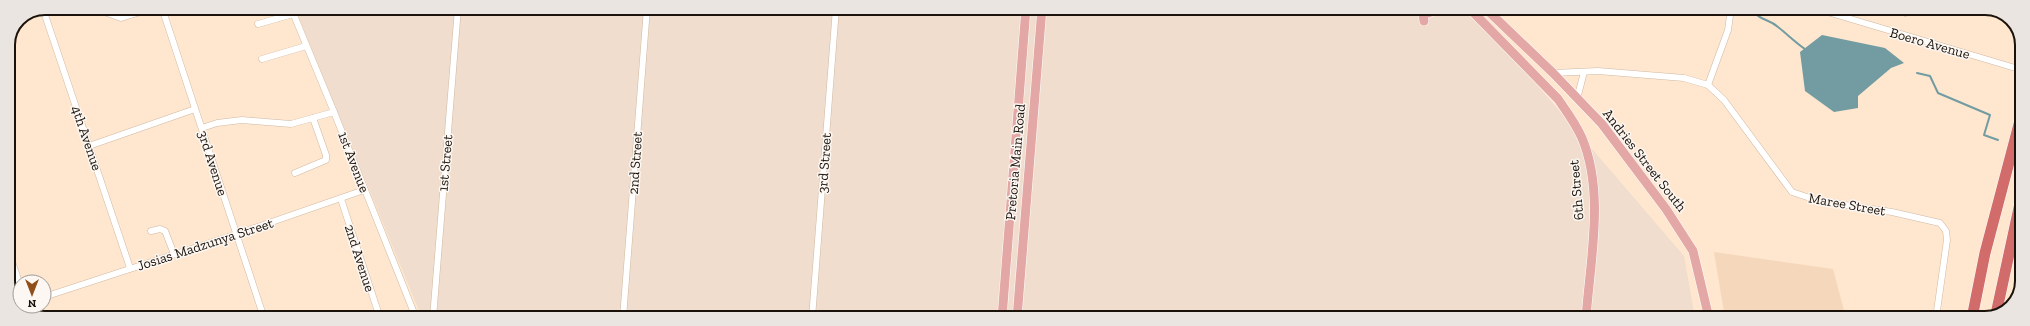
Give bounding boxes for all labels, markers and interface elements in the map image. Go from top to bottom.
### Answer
street label: Boero Avenue [1888,24,1972,63]
street label: 4th Avenue [67,103,106,173]
street label: Pretoria Main Road [1002,103,1029,221]
street label: Andries Street South [1599,105,1690,215]
street label: 3rd Avenue [194,128,231,198]
street label: 1st Avenue [334,129,373,195]
street label: 2nd Street [625,130,646,195]
street label: 3rd Street [814,131,835,194]
street label: 1st Street [435,133,457,192]
street label: 6th Street [1565,158,1588,221]
street label: Maree Street [1807,189,1888,220]
street label: Josias Madzunya Street [135,214,276,275]
street label: 2nd Avenue [341,222,379,294]
north arrow [12,274,52,314]
text: N [27,297,36,310]

